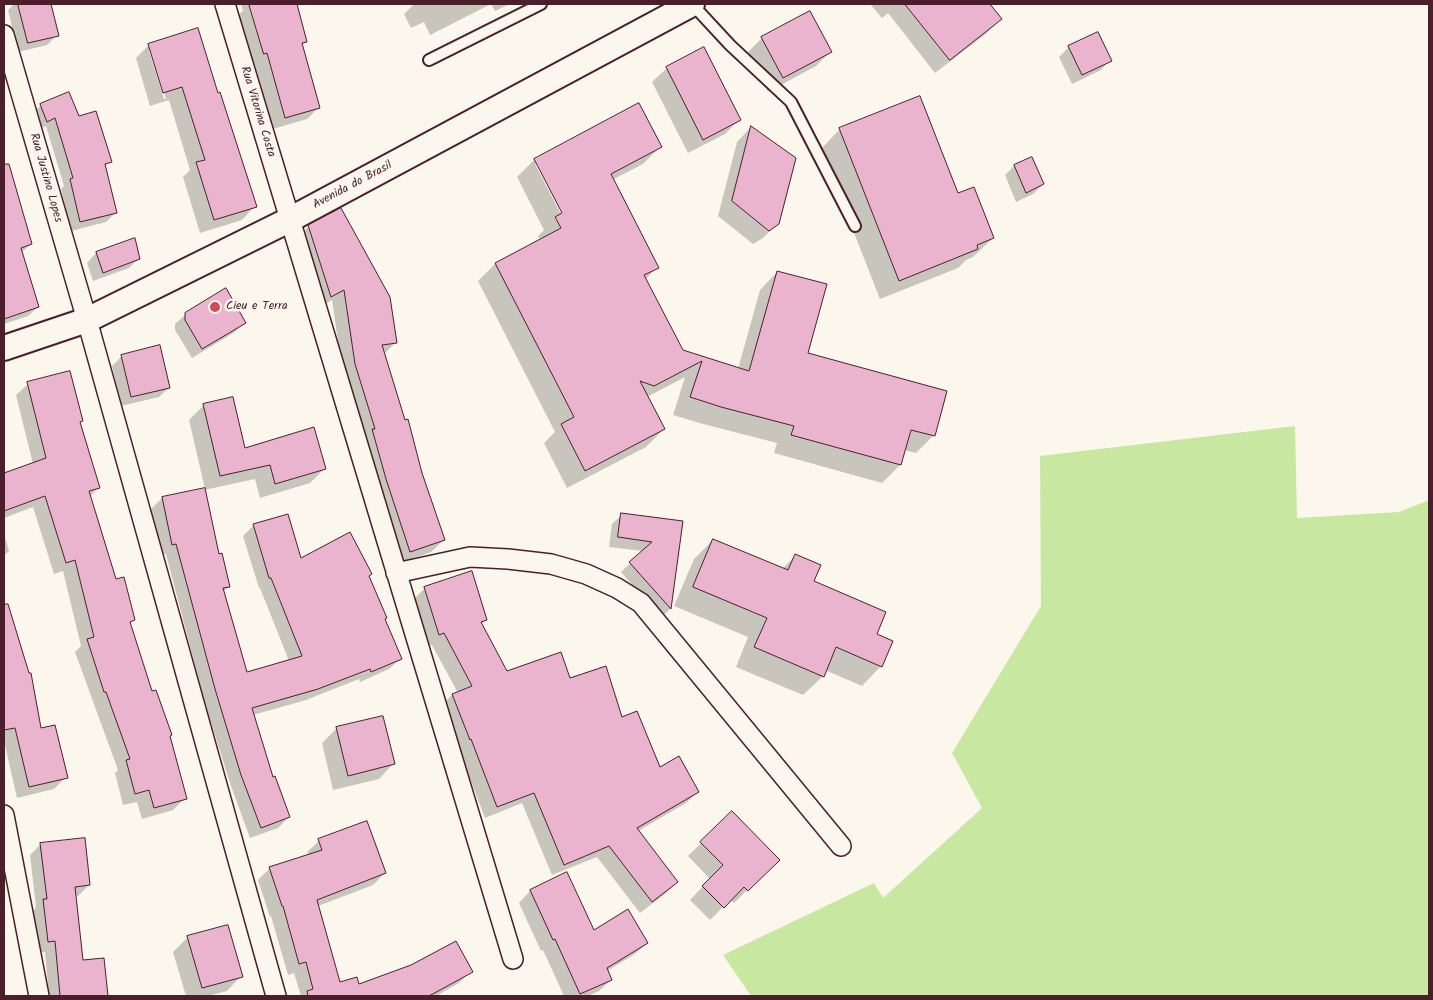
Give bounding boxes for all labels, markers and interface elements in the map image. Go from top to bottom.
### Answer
street label: Rua Vitorina Costa [236,65,278,159]
street label: Rua Justino Lopes [25,132,65,224]
street label: Avenida do Brasil [311,159,395,213]
marker: Cieu e Terra [208,300,222,314]
place label: Cieu e Terra [226,300,288,314]

